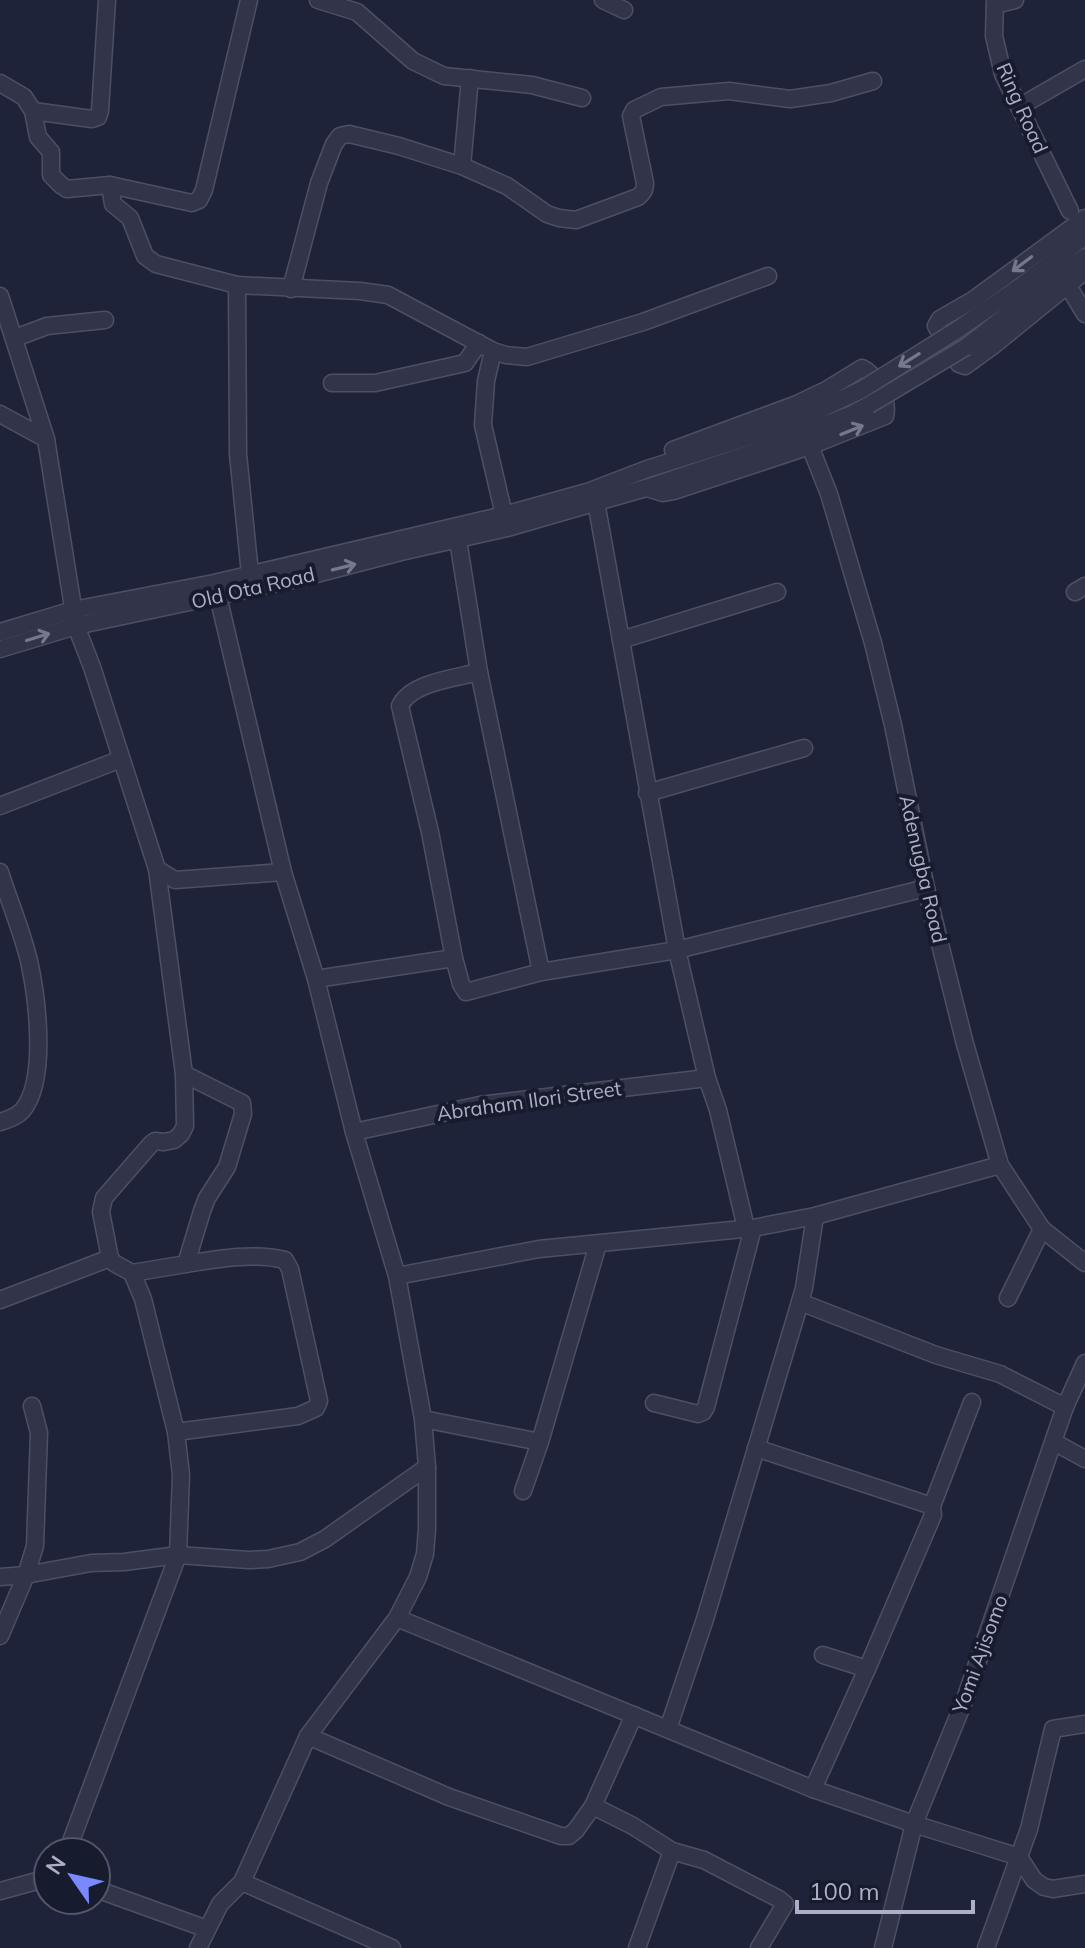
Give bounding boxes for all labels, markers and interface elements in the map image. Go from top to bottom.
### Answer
street label: Ring Road [991,59,1054,157]
one-way arrow [1012,256,1034,272]
one-way arrow [898,352,921,368]
one-way arrow [839,421,864,436]
one-way arrow [330,559,356,574]
street label: Old Ota Road [189,561,317,614]
one-way arrow [25,629,50,643]
street label: Adenugba Road [894,792,953,945]
street label: Abraham Ilori Street [435,1075,623,1126]
street label: Yomi Ajisomo [946,1591,1012,1717]
north arrow [32,1836,112,1916]
text: N [39,1850,72,1880]
scale bar [797,1864,973,1914]
text: 100 m [809,1876,880,1906]

